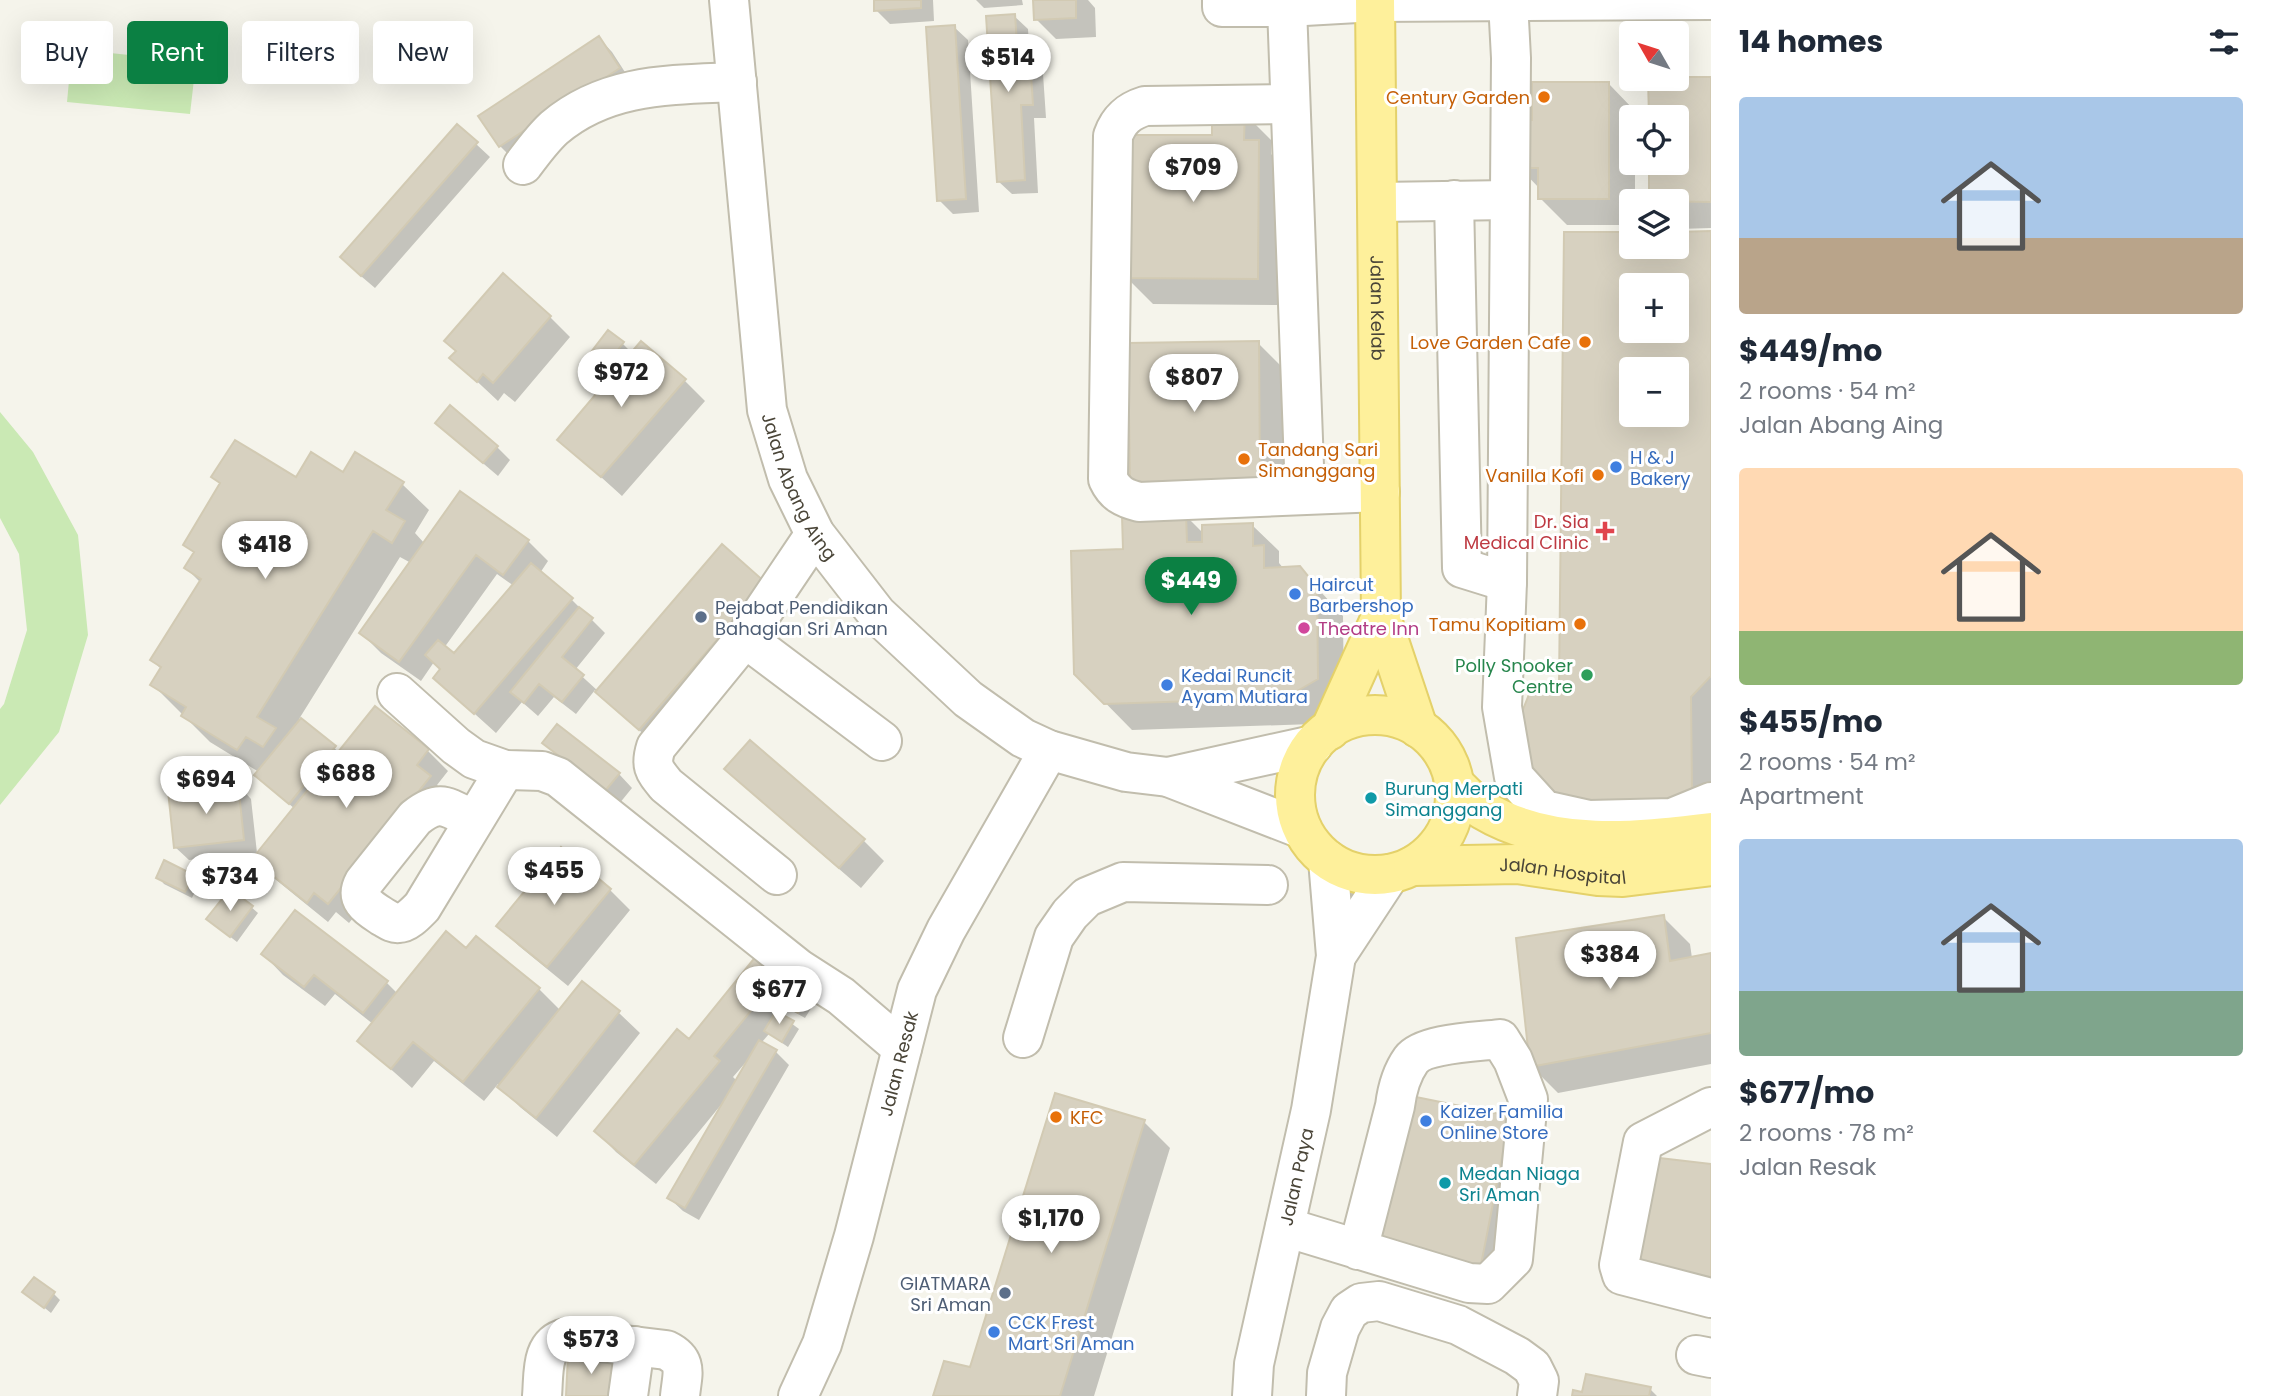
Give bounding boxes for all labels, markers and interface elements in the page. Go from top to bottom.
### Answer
text: 14 homes [1739,20,1883,63]
chip: Buy [21,21,113,84]
chip: Rent [127,21,228,84]
chip: Filters [242,21,359,84]
chip: New [373,21,473,84]
north arrow [1619,21,1689,91]
map controls [1619,21,1689,427]
icon: filters [2205,23,2243,61]
pin: $514 [967,34,1049,94]
text: $514 [981,41,1035,73]
place label: Century Garden [1386,85,1530,110]
marker: Century Garden [1536,89,1552,105]
button: locate [1619,105,1689,175]
icon: home [1928,143,2054,269]
pin: $709 [1152,144,1234,204]
text: $709 [1165,151,1221,183]
button: layers [1619,189,1689,259]
street label: Jalan Kelab [1365,255,1391,361]
button: + [1619,273,1689,343]
text: $449/mo [1739,329,1882,372]
place label: Love Garden Cafe [1410,330,1571,355]
marker: Love Garden Cafe [1577,334,1593,350]
pin: $972 [580,350,662,409]
pin: $807 [1153,354,1235,414]
text: $972 [594,356,648,388]
button: − [1619,357,1689,427]
text: $807 [1165,361,1223,393]
text: 2 rooms · 54 m² [1739,375,1916,407]
street label: Jalan Abang Aing [756,409,843,565]
text: Jalan Abang Aing [1739,409,1943,441]
place label: Tandang Sari Simanggang [1258,437,1378,483]
place label: H & J Bakery [1630,445,1690,491]
marker: Tandang Sari Simanggang [1236,451,1252,467]
marker: H & J Bakery [1608,459,1624,475]
place label: Vanilla Kofi [1485,463,1584,488]
marker: Vanilla Kofi [1590,467,1606,483]
place label: Dr. Sia Medical Clinic [1464,509,1589,555]
icon: home [1928,514,2054,640]
marker: Dr. Sia Medical Clinic [1595,521,1615,541]
pin: $418 [224,522,306,581]
text: $418 [238,528,292,560]
pin: $449 [1150,558,1232,617]
text: $449 [1161,564,1221,596]
place label: Haircut Barbershop [1309,572,1414,618]
marker: Haircut Barbershop [1287,586,1303,602]
place label: Pejabat Pendidikan Bahagian Sri Aman [715,595,888,641]
marker: Pejabat Pendidikan Bahagian Sri Aman [693,609,709,625]
place label: Tamu Kopitiam [1429,612,1566,637]
place label: Theatre Inn [1318,616,1419,641]
marker: Tamu Kopitiam [1572,616,1588,632]
marker: Theatre Inn [1296,620,1312,636]
place label: Polly Snooker Centre [1455,653,1573,699]
place label: Kedai Runcit Ayam Mutiara [1181,663,1308,709]
marker: Polly Snooker Centre [1579,667,1595,683]
marker: Kedai Runcit Ayam Mutiara [1159,677,1175,693]
text: $455/mo [1739,700,1883,743]
text: 2 rooms · 54 m² [1739,746,1916,778]
pin: $688 [305,750,387,810]
pin: $694 [165,756,247,816]
text: $688 [316,757,376,789]
text: $694 [176,763,236,795]
place label: Burung Merpati Simanggang [1385,776,1523,822]
text: Apartment [1739,780,1864,812]
marker: Burung Merpati Simanggang [1363,790,1379,806]
pin: $455 [513,848,595,907]
street label: Jalan Hospital [1499,851,1628,890]
pin: $734 [189,853,271,913]
text: $455 [524,854,584,886]
text: $734 [202,860,258,892]
icon: home [1928,885,2054,1011]
pin: $384 [1569,932,1651,991]
text: $384 [1580,938,1640,970]
pin: $677 [738,967,820,1026]
text: $677 [752,973,806,1005]
street label: Jalan Resak [873,1008,924,1119]
text: $677/mo [1739,1071,1874,1114]
place label: Kaizer Familia Online Store [1440,1099,1563,1145]
place label: KFC [1070,1105,1104,1130]
marker: KFC [1048,1109,1064,1125]
marker: Kaizer Familia Online Store [1418,1113,1434,1129]
text: 2 rooms · 78 m² [1739,1117,1914,1149]
street label: Jalan Paya [1273,1125,1319,1228]
text: Jalan Resak [1739,1151,1876,1183]
place label: Medan Niaga Sri Aman [1459,1161,1580,1207]
marker: Medan Niaga Sri Aman [1437,1175,1453,1191]
pin: $1,170 [994,1196,1108,1255]
text: $1,170 [1018,1202,1084,1234]
place label: GIATMARA Sri Aman [900,1271,991,1317]
marker: GIATMARA Sri Aman [997,1285,1013,1301]
place label: CCK Frest Mart Sri Aman [1008,1310,1135,1356]
pin: $573 [550,1316,632,1376]
text: $573 [563,1323,619,1355]
marker: CCK Frest Mart Sri Aman [986,1324,1002,1340]

